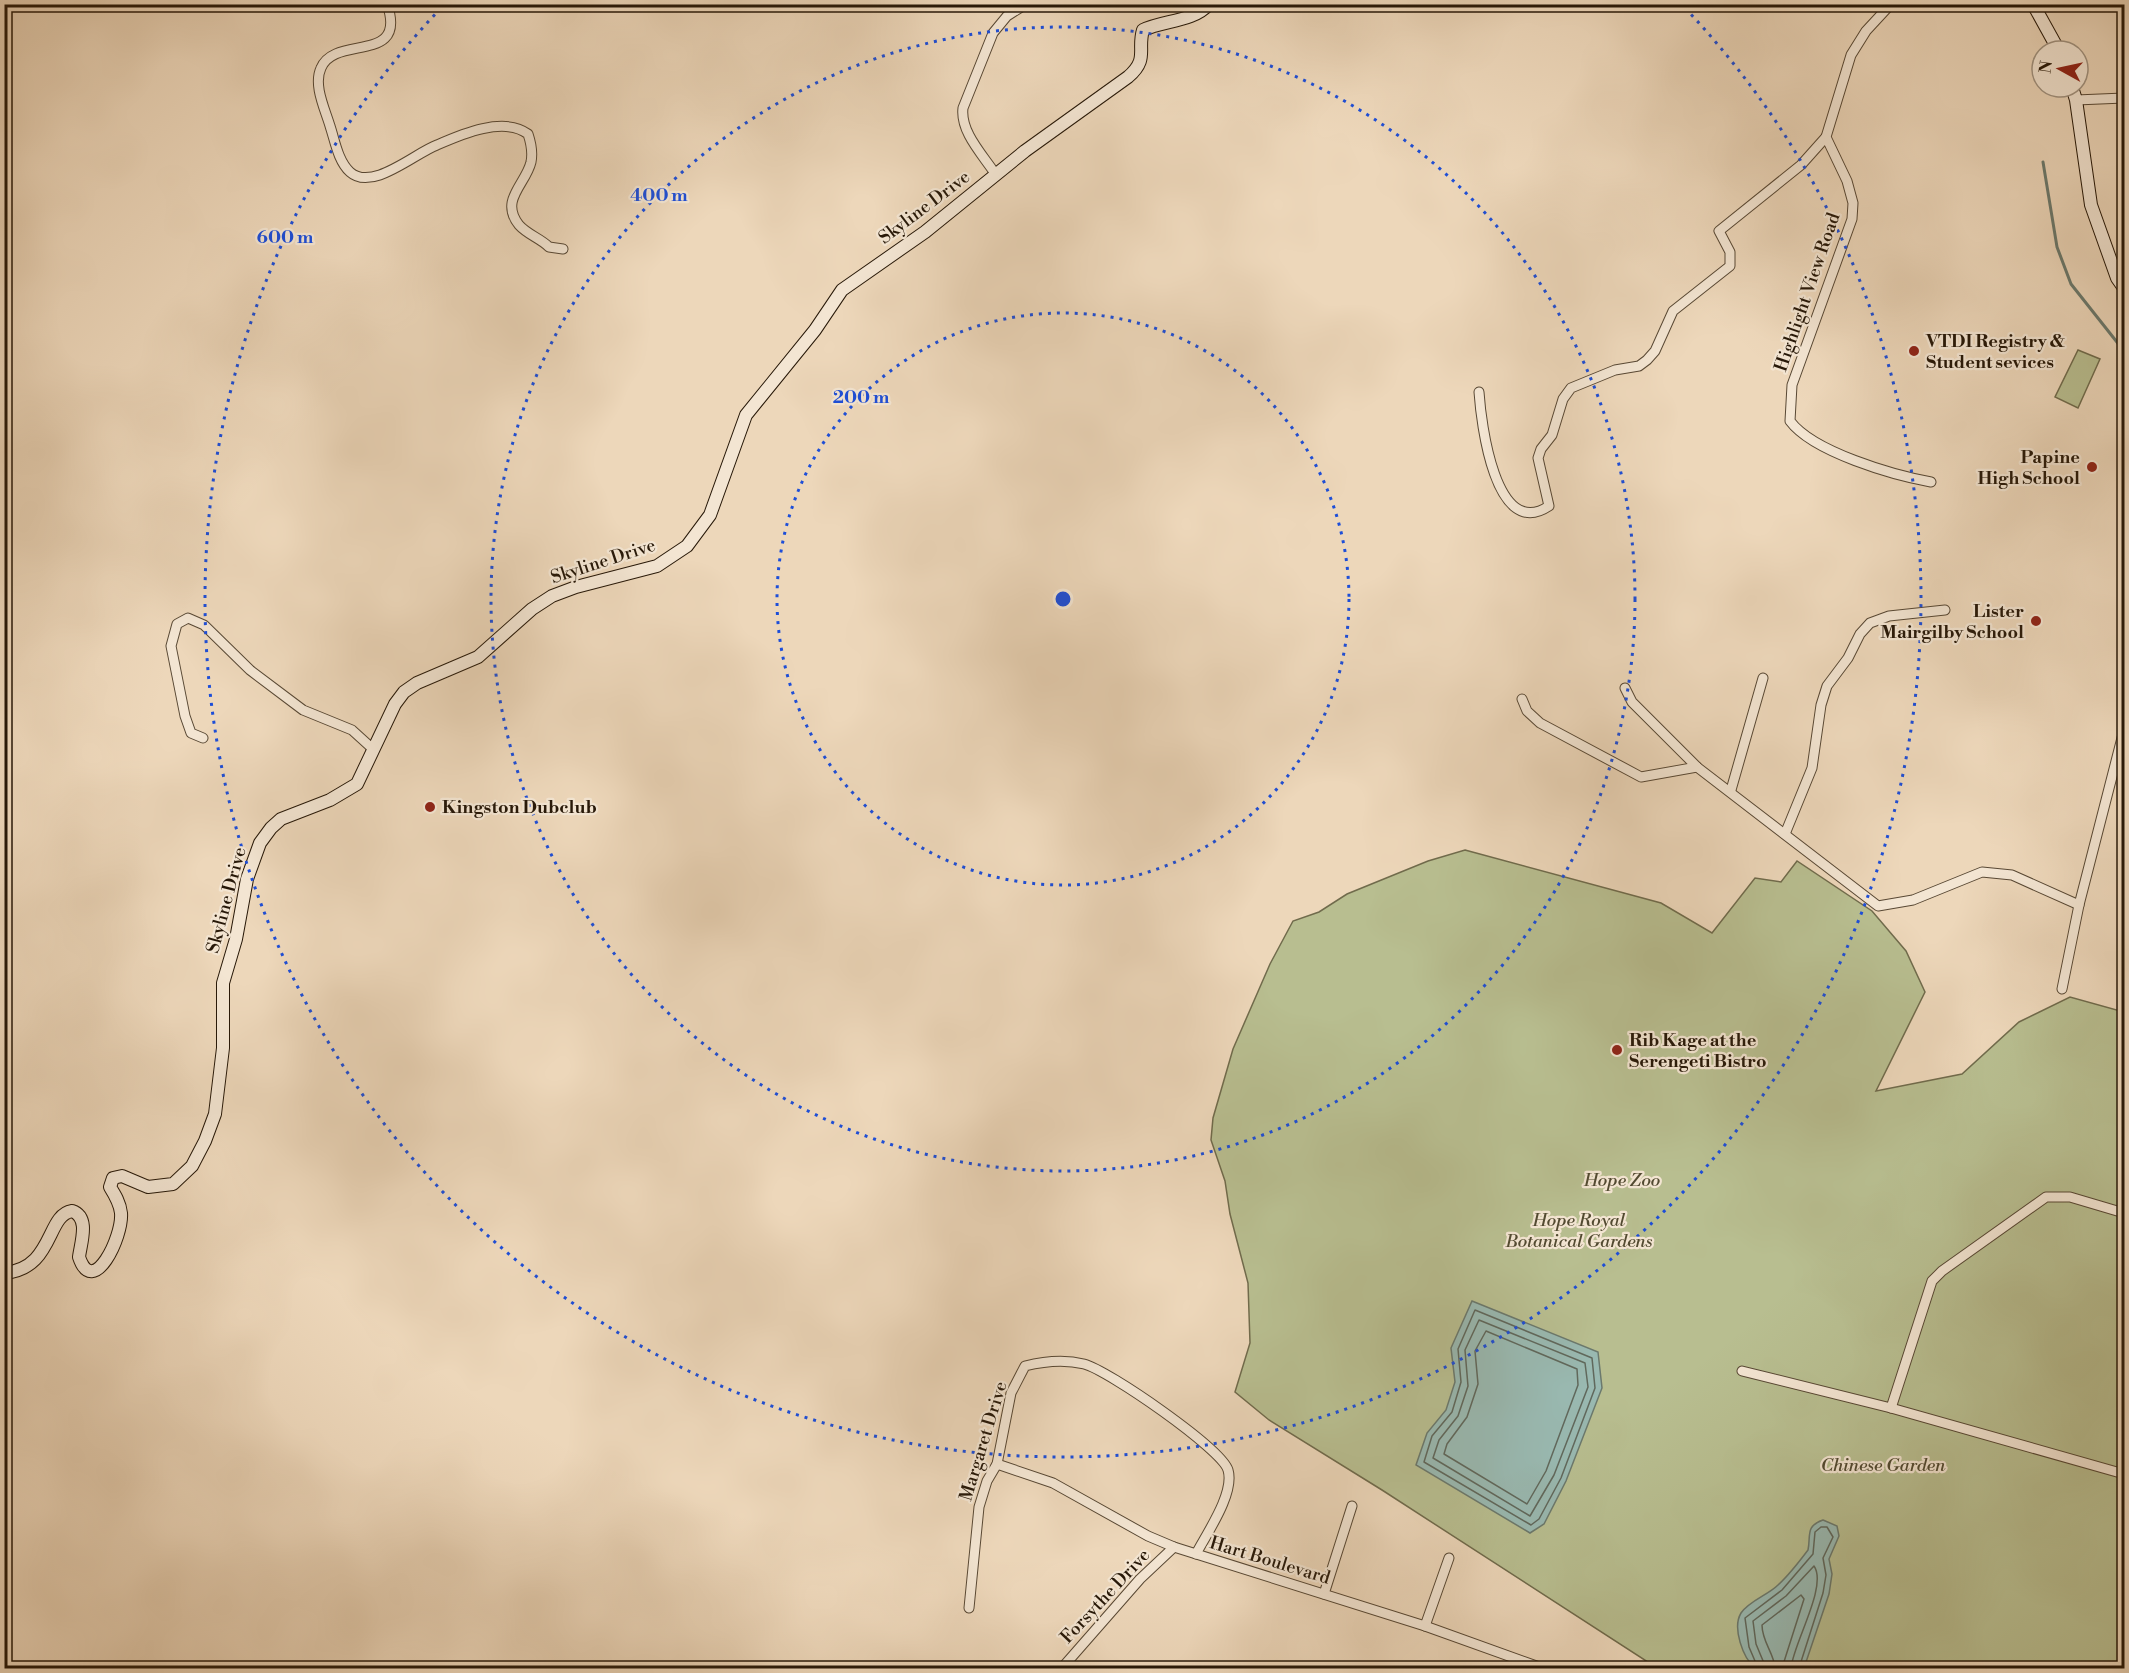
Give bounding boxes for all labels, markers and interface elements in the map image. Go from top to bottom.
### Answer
north arrow [2030,39,2090,99]
text: N [2035,59,2057,75]
street label: Skyline Drive [874,165,975,249]
text: 400 m [630,184,688,207]
street label: Highlight View Road [1769,209,1846,375]
text: 600 m [257,226,314,249]
place label: VTDI Registry & Student sevices [1925,330,2065,374]
marker: VTDI Registry & Student sevices [1907,344,1921,358]
text: 200 m [833,386,890,409]
place label: Papine High School [1977,446,2080,490]
marker: Papine High School [2085,460,2099,474]
street label: Skyline Drive [548,534,658,589]
centre of rings [1053,589,1073,609]
place label: Lister Mairgilby School [1880,600,2024,644]
marker: Lister Mairgilby School [2029,614,2043,628]
place label: Kingston Dubclub [442,796,597,819]
marker: Kingston Dubclub [423,800,437,814]
street label: Skyline Drive [201,845,252,956]
place label: Rib Kage at the Serengeti Bistro [1629,1029,1767,1073]
marker: Rib Kage at the Serengeti Bistro [1610,1043,1624,1057]
park label: Hope Zoo [1583,1169,1660,1192]
park label: Hope Royal Botanical Gardens [1505,1209,1653,1253]
street label: Margaret Drive [954,1379,1013,1504]
park label: Chinese Garden [1821,1454,1946,1477]
street label: Hart Boulevard [1207,1531,1334,1590]
street label: Forsythe Drive [1056,1544,1155,1649]

